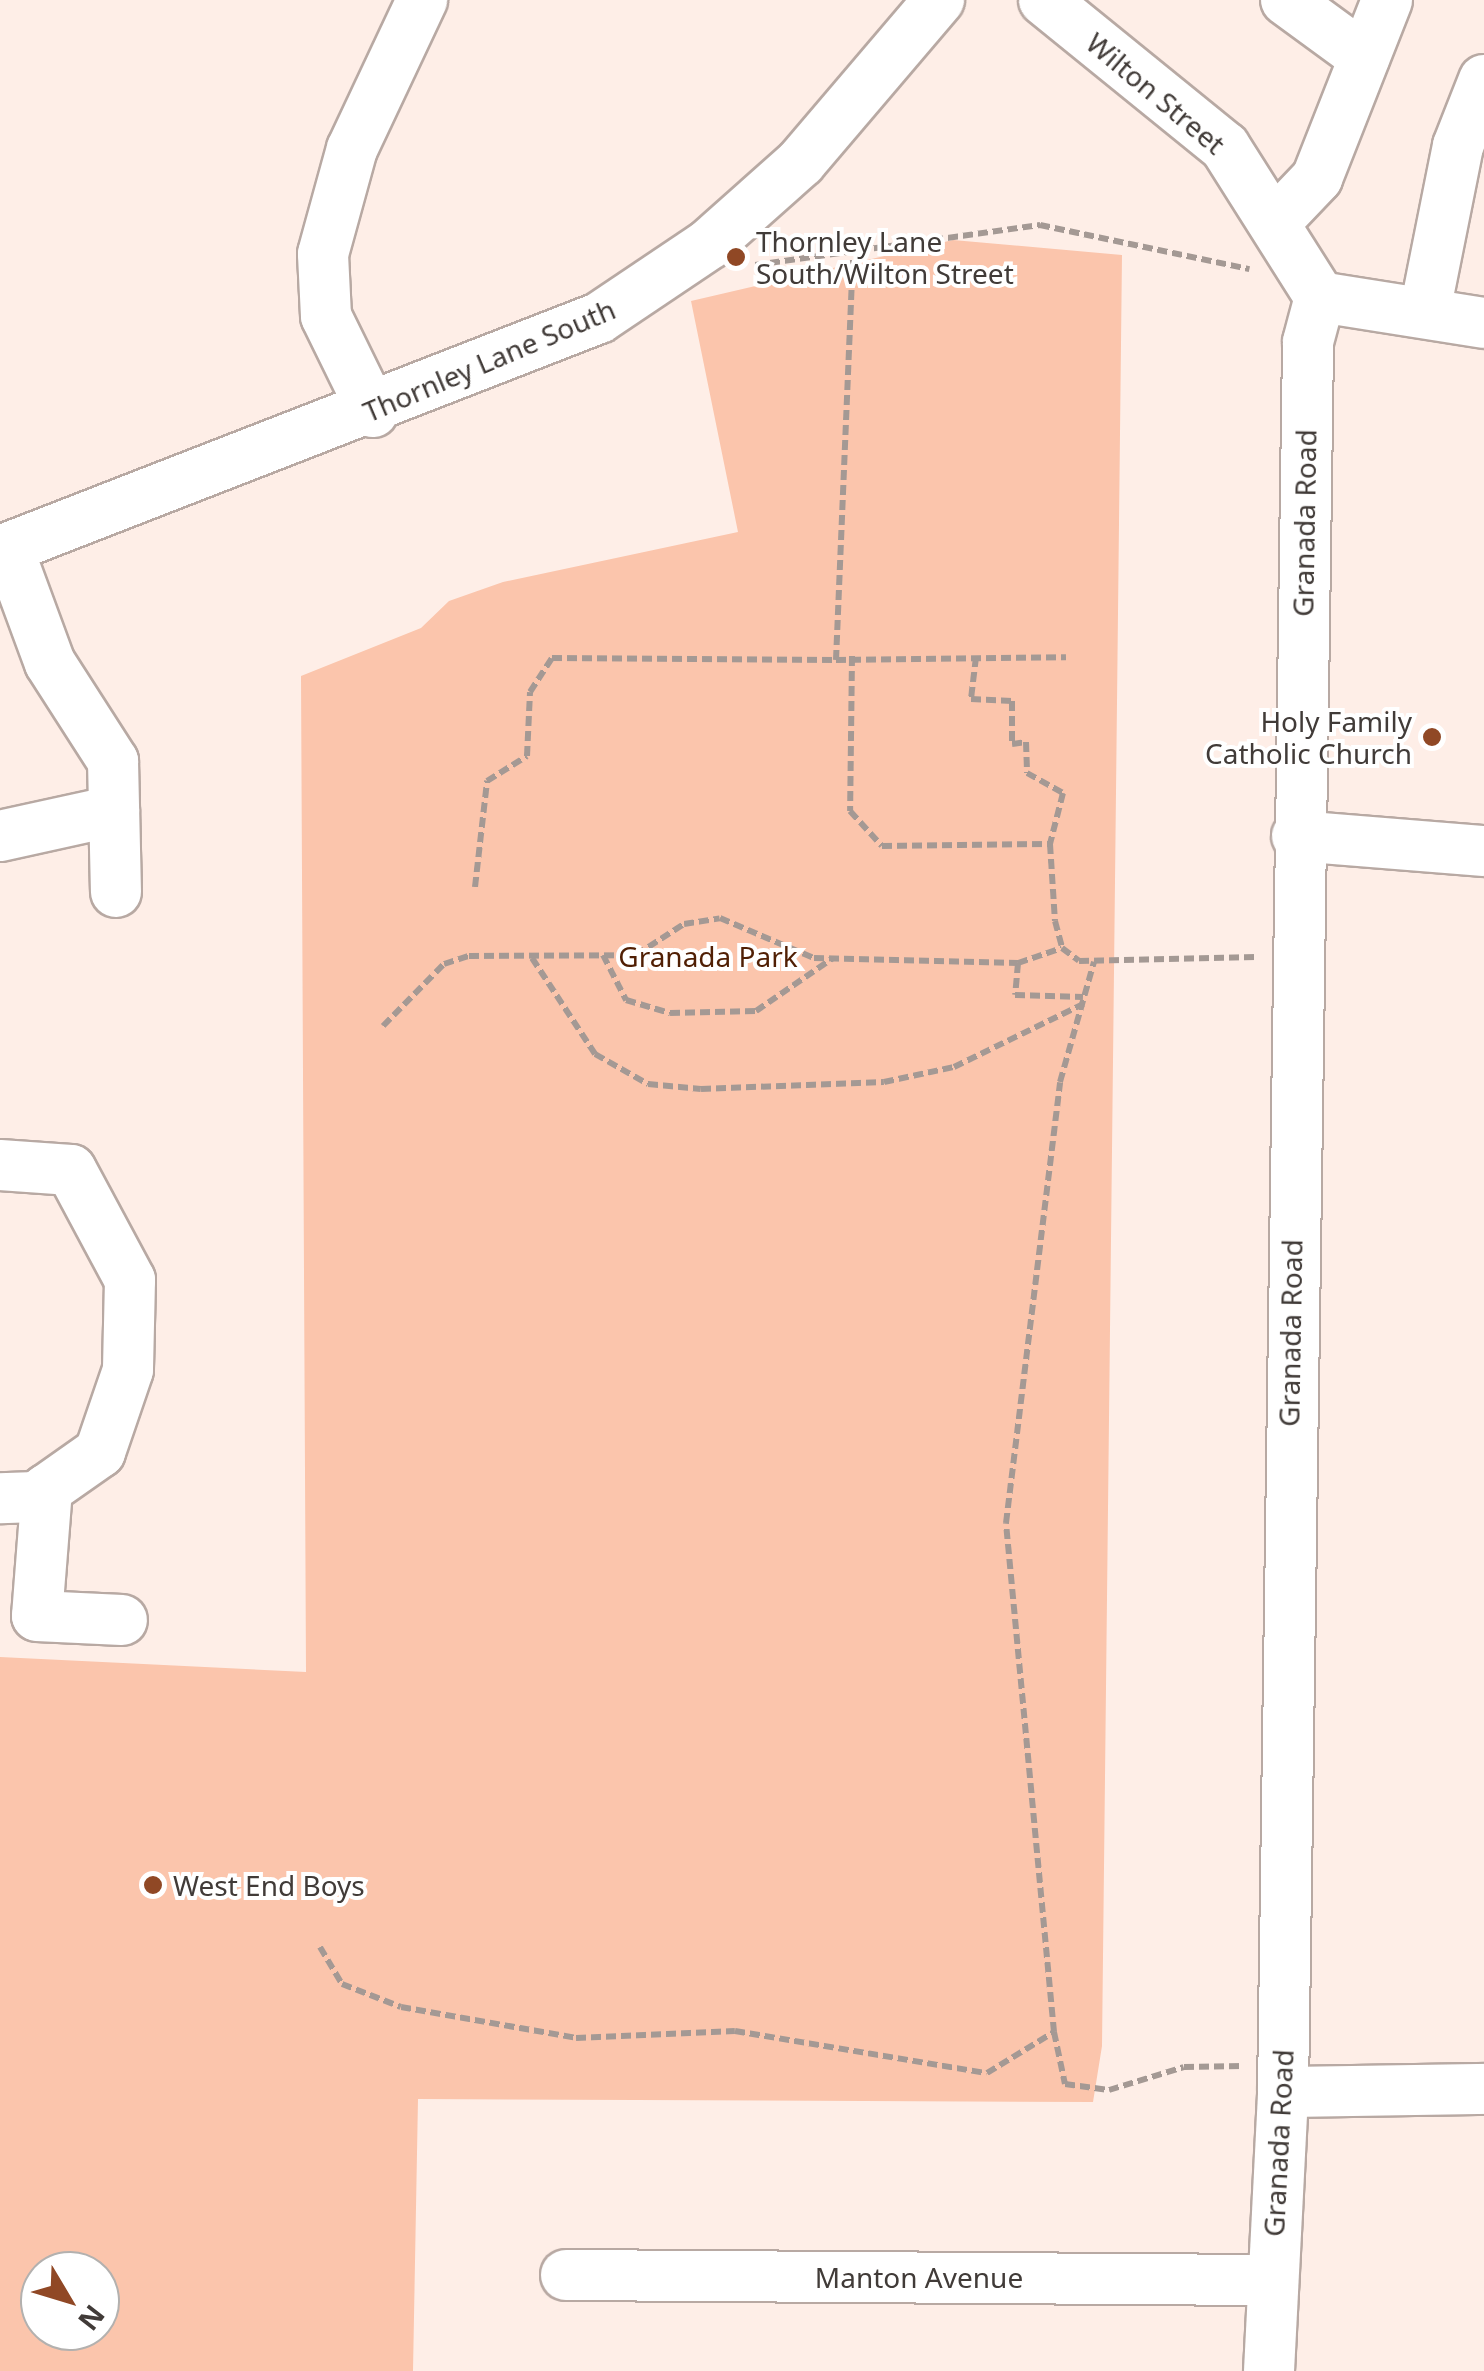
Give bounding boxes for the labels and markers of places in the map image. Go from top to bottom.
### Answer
place label: Thornley Lane South/Wilton Street [756,224,1014,290]
marker: Thornley Lane South/Wilton Street [725,246,747,268]
place label: Holy Family Catholic Church [1205,704,1412,770]
marker: Holy Family Catholic Church [1421,726,1443,748]
place label: West End Boys [173,1868,365,1902]
marker: West End Boys [142,1874,164,1896]

